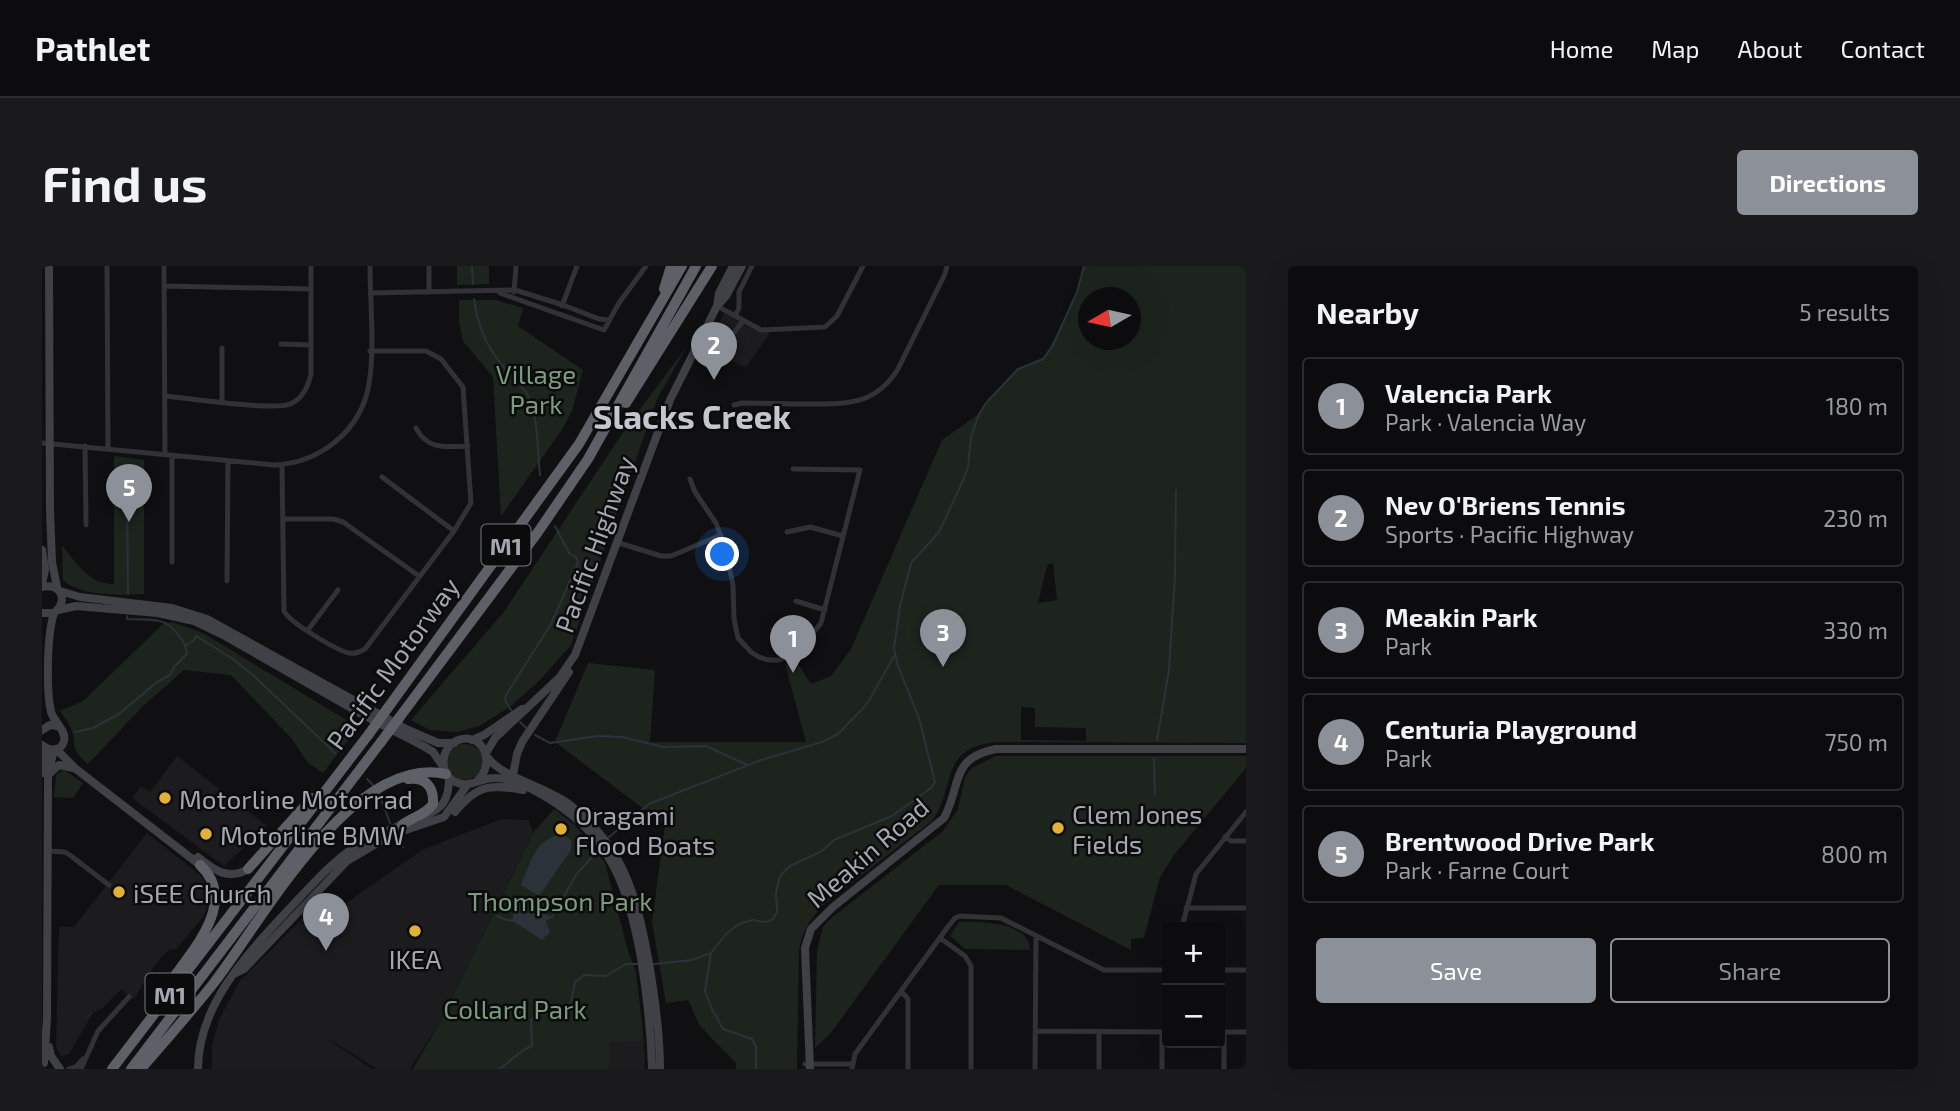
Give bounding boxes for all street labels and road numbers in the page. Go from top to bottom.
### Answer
street label: Pacific Highway [548,451,640,637]
road number: M1 [482,524,531,566]
street label: Pacific Motorway [319,571,465,755]
street label: Meakin Road [800,791,934,913]
road number: M1 [146,974,194,1014]

